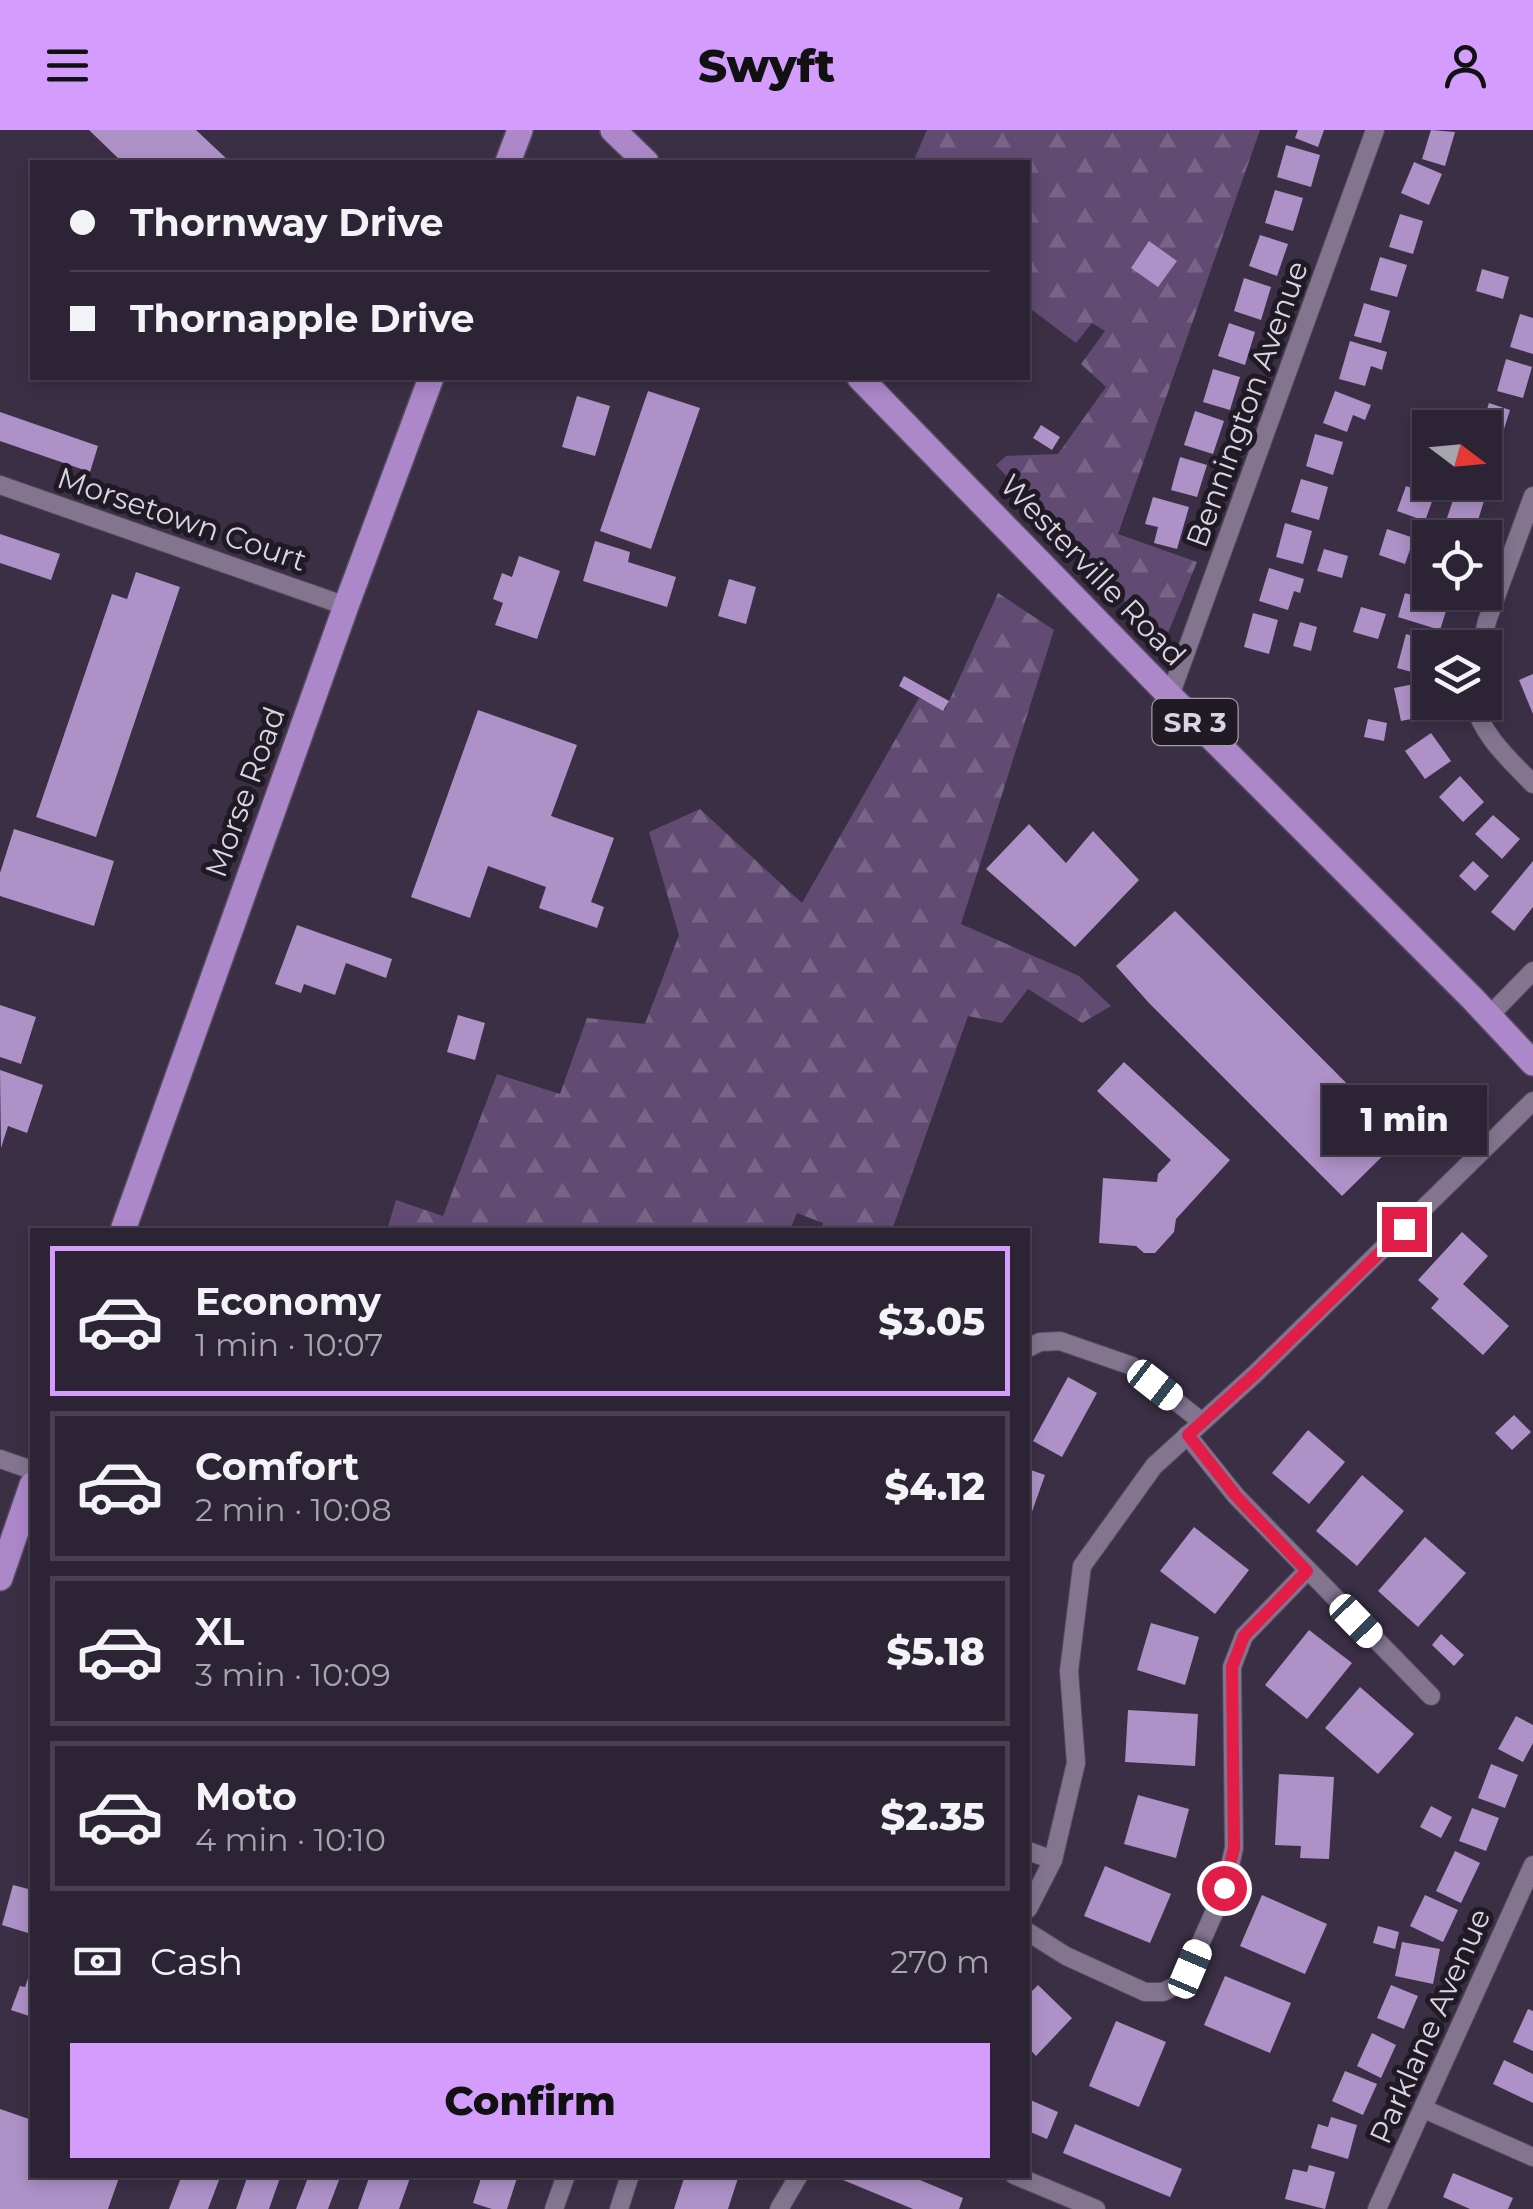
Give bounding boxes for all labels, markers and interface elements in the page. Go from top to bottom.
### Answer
icon: menu [40,38,95,93]
text: Swyft [698,38,835,93]
icon: person [1438,38,1493,93]
text: Thornway Drive [130,199,443,246]
street label: Bennington Avenue [1178,256,1316,552]
text: Thornapple Drive [130,295,475,342]
north arrow [1412,410,1502,500]
map controls [1412,410,1502,720]
street label: Morsetown Court [53,459,311,579]
street label: Westerville Road [992,467,1194,673]
button: locate [1412,520,1502,610]
button: layers [1412,630,1502,720]
road number: SR 3 [1152,699,1238,745]
street label: Morse Road [197,702,293,882]
callout: 1 min [1322,1084,1486,1154]
text: 1 min [1360,1100,1449,1139]
route end [1382,1207,1427,1252]
icon: car [75,1276,165,1366]
text: Economy [195,1278,381,1325]
text: $3.05 [878,1298,985,1345]
text: 1 min · 10:07 [195,1325,383,1364]
car [1122,1355,1188,1415]
icon: car [75,1441,165,1531]
text: Comfort [195,1443,359,1490]
text: $4.12 [884,1463,985,1510]
text: 2 min · 10:08 [195,1490,392,1529]
car [1324,1589,1388,1653]
icon: car [75,1606,165,1696]
text: XL [195,1608,244,1655]
text: $5.18 [886,1628,985,1675]
text: 3 min · 10:09 [195,1655,391,1694]
icon: car [75,1771,165,1861]
text: Moto [195,1773,297,1820]
text: $2.35 [881,1793,985,1840]
text: 4 min · 10:10 [195,1820,386,1859]
route start [1202,1866,1247,1911]
street label: Parklane Avenue [1361,1903,1499,2149]
icon: cash [70,1934,125,1989]
car [1164,1936,1216,2002]
text: Cash [150,1938,243,1985]
text: 270 m [890,1942,990,1981]
button: Confirm [70,2043,990,2158]

